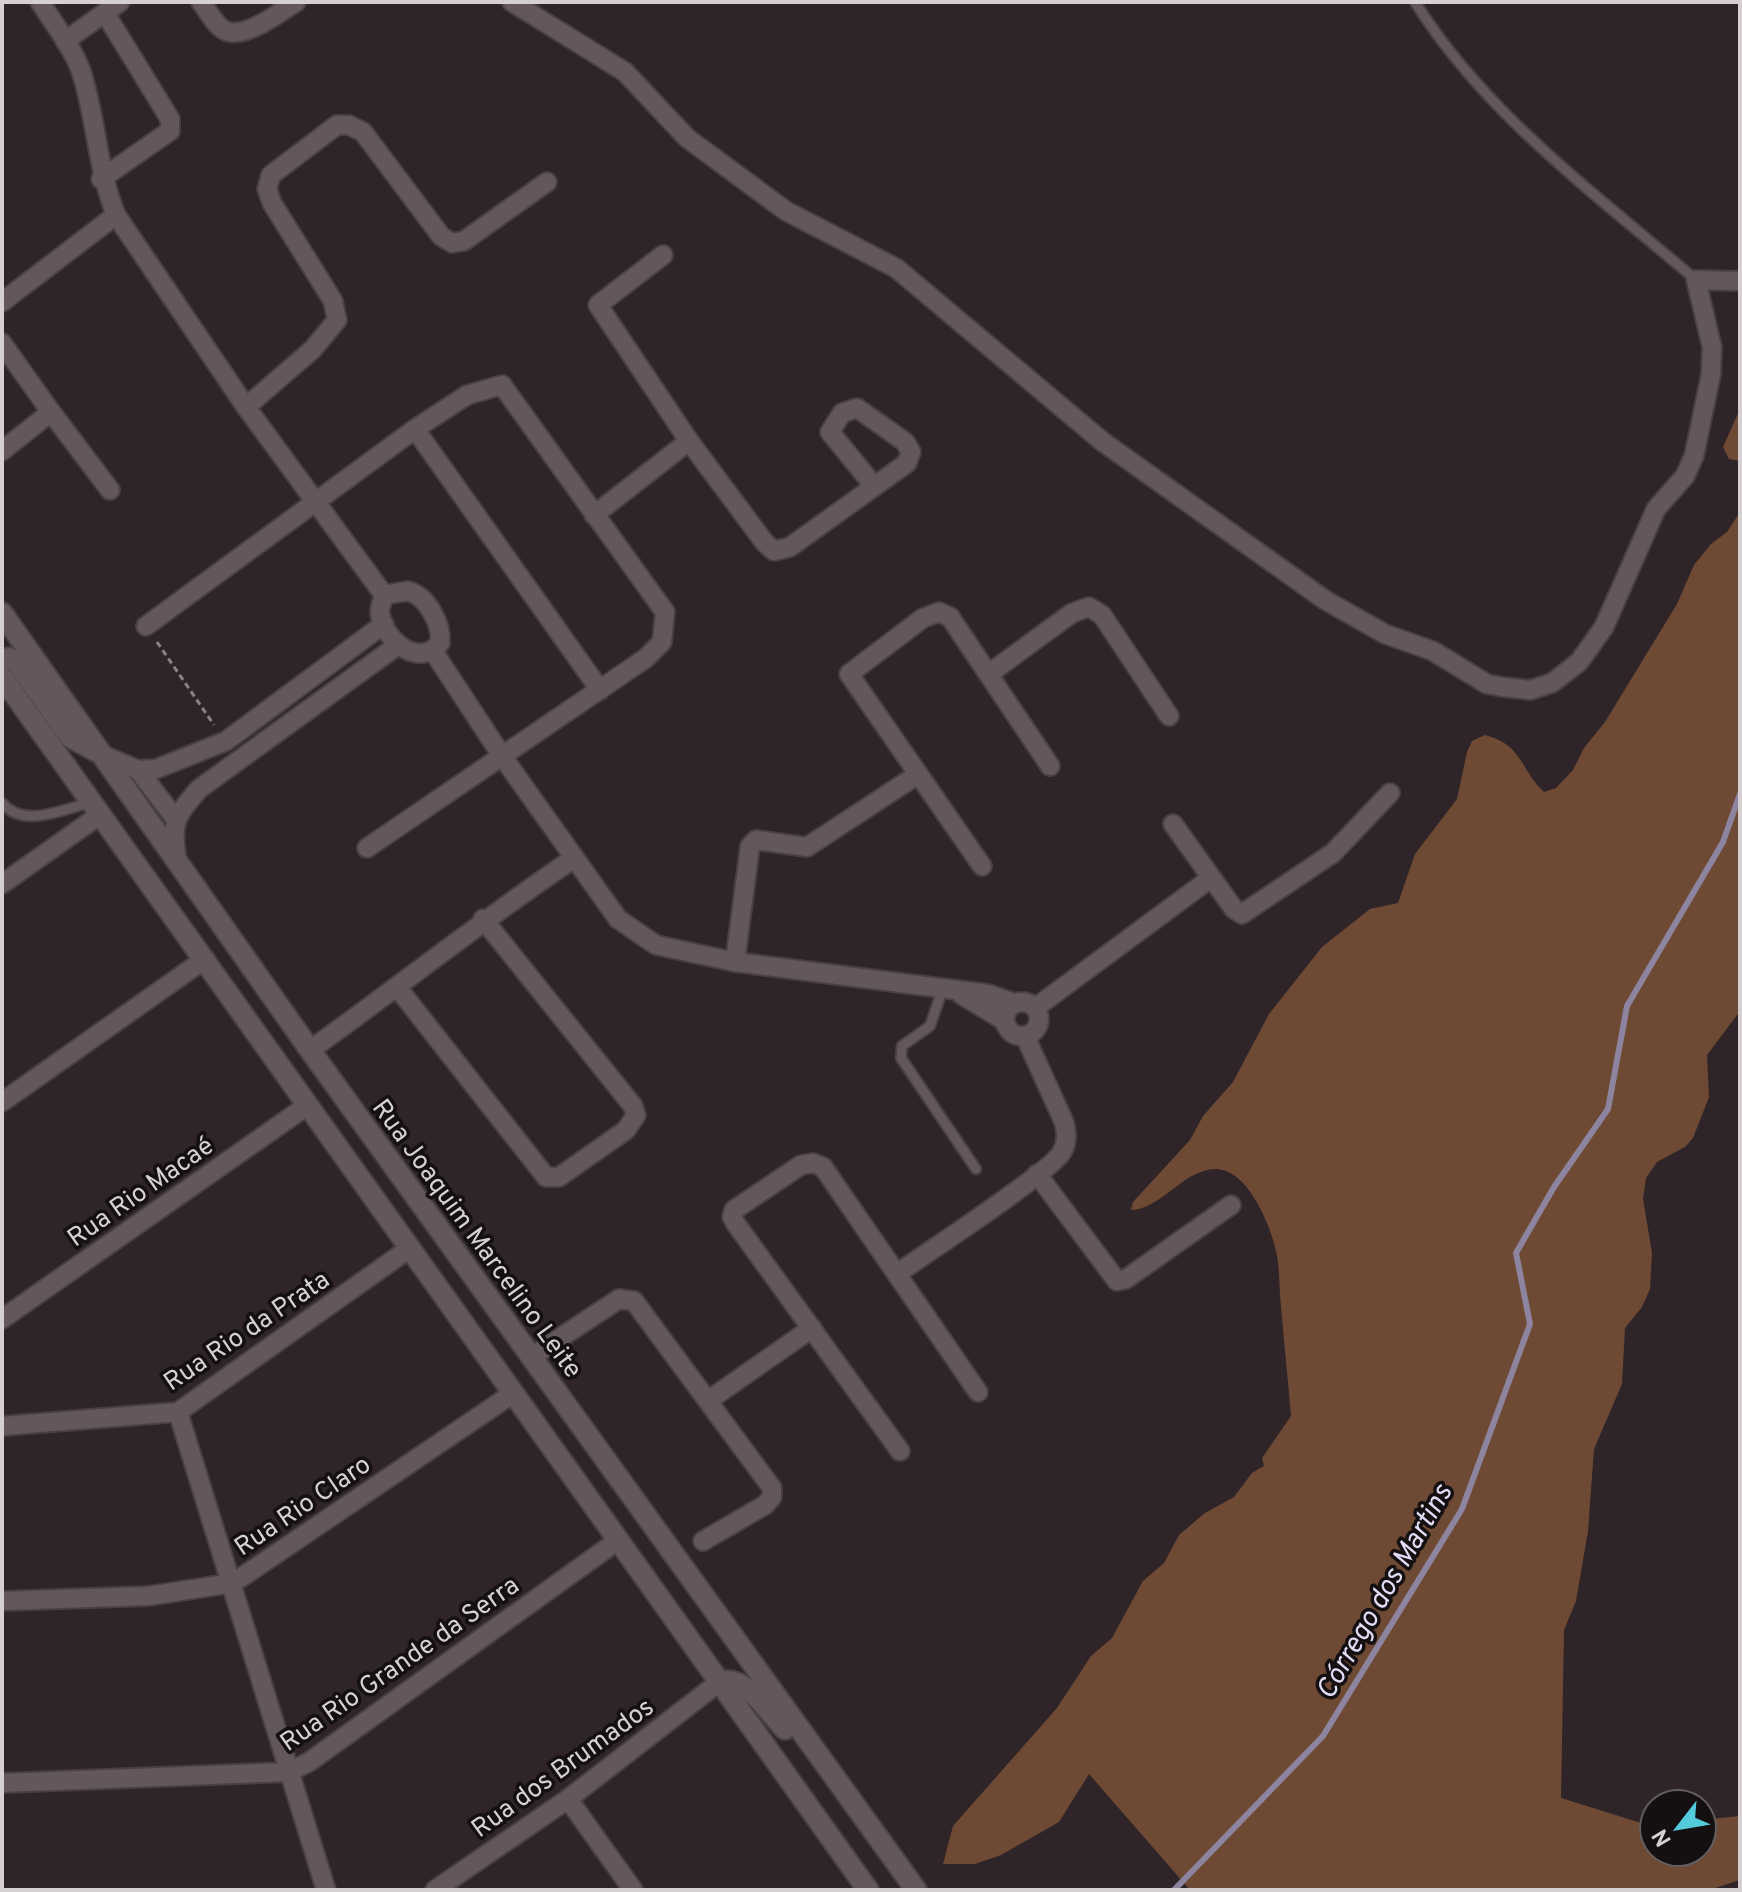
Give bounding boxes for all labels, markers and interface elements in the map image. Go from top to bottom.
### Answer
street label: Rua Joaquim Marcelino Leite [364,1093,588,1386]
street label: Rua Rio Macaé [62,1130,221,1256]
street label: Rua Rio da Prata [158,1264,337,1400]
street label: Rua Rio Claro [229,1449,378,1565]
water label: Córrego dos Martins [1309,1478,1462,1707]
street label: Rua Rio Grande da Serra [275,1570,526,1760]
street label: Rua dos Brumados [466,1692,661,1846]
north arrow [1638,1788,1718,1868]
text: N [1647,1823,1679,1851]

